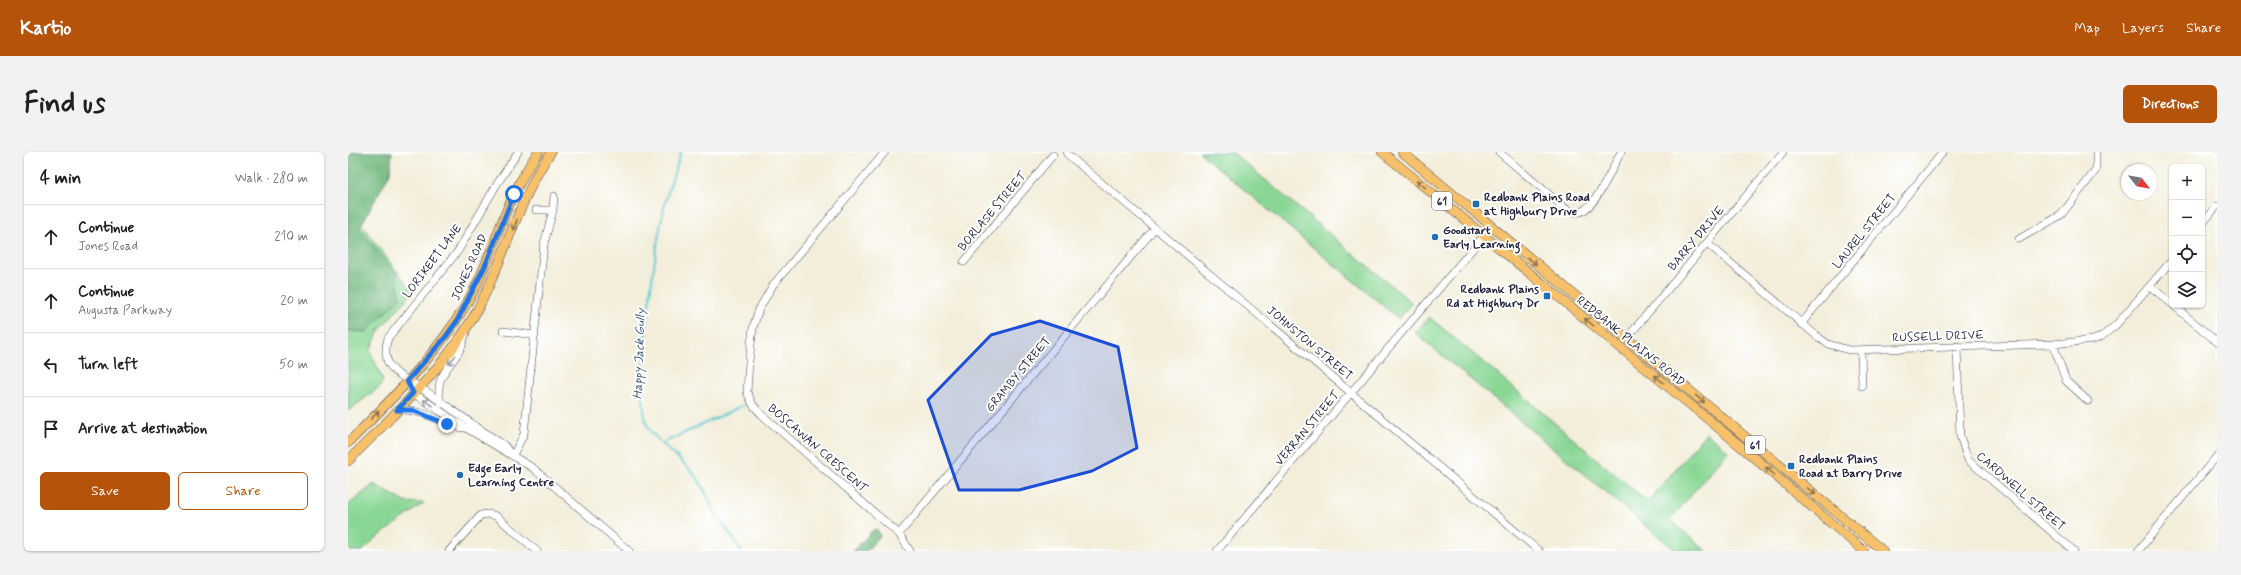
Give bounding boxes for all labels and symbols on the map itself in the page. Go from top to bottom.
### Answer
north arrow [2121,164,2157,200]
street label: BORLASE STREET [955,168,1031,255]
one-way arrow [1416,180,1427,188]
route start [505,185,523,203]
place label: Redbank Plains Road at Highbury Drive [1484,190,1590,221]
street label: LAUREL STREET [1830,191,1900,272]
road number: 61 [1432,192,1452,210]
marker: Redbank Plains Road at Highbury Drive [1471,199,1481,209]
street label: BARRY DRIVE [1665,202,1729,274]
one-way arrow [511,218,519,230]
street label: LORIKEET LANE [400,221,466,302]
place label: Goodstart Early Learning [1443,223,1521,254]
street label: JONES ROAD [448,231,492,303]
marker: Goodstart Early Learning [1430,232,1440,242]
one-way arrow [1526,256,1537,265]
place label: Redbank Plains Rd at Highbury Dr [1447,282,1540,313]
marker: Redbank Plains Rd at Highbury Dr [1542,291,1552,301]
street label: REDBANK PLAINS ROAD [1573,293,1688,391]
street label: JOHNSTON STREET [1263,303,1356,384]
water label: Happy Jack Gully [629,307,650,400]
one-way arrow [1584,317,1595,326]
street label: RUSSELL DRIVE [1892,327,1984,347]
street label: GRAMBY STREET [983,334,1055,416]
one-way arrow [447,354,456,365]
one-way arrow [1654,375,1665,384]
street label: VERRAN STREET [1272,387,1344,470]
one-way arrow [1694,395,1705,403]
one-way arrow [423,399,434,407]
street label: BOSCAWAN CRESCENT [764,401,871,497]
one-way arrow [370,410,380,420]
route end [438,415,456,433]
road number: 61 [1745,436,1765,454]
street label: CARDWELL STREET [1972,449,2068,535]
place label: Redbank Plains Road at Barry Drive [1799,452,1903,482]
place label: Edge Early Learning Centre [468,461,555,492]
marker: Redbank Plains Road at Barry Drive [1786,461,1796,471]
one-way arrow [1765,467,1775,476]
marker: Edge Early Learning Centre [455,470,465,480]
one-way arrow [1805,486,1816,495]

